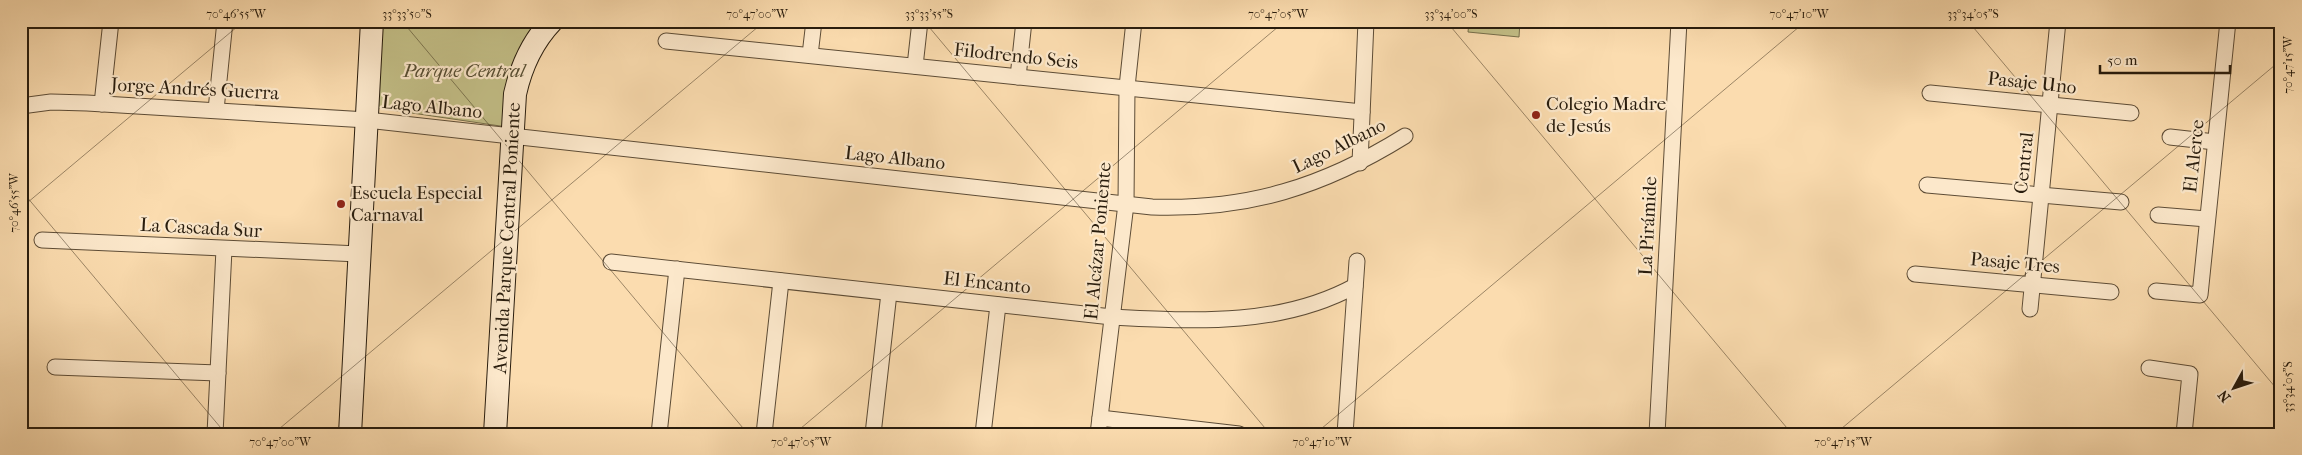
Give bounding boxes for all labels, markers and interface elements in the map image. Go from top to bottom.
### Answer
text: 70°46'55"W [206,7,267,21]
text: 33°33'50"S [382,7,432,21]
text: 70°47'00"W [726,7,789,21]
text: 33°33'55"S [905,7,953,21]
text: 70°47'05"W [1248,7,1309,21]
text: 33°34'00"S [1425,7,1477,21]
text: 70°47'10"W [1769,7,1830,21]
text: 33°34'05"S [1947,7,1999,21]
text: 70°47'15"W [2281,35,2295,94]
street label: Filodrendo Seis [953,39,1079,73]
scale bar [2100,42,2230,74]
text: 50 m [2107,51,2138,69]
park label: Parque Central [402,60,527,82]
street label: Pasaje Uno [1986,67,2078,99]
street label: Jorge Andrés Guerra [108,74,280,104]
street label: Lago Albano [381,91,484,123]
place label: Colegio Madre de Jesús [1546,93,1666,137]
street label: Avenida Parque Central Poniente [489,102,525,375]
marker: Colegio Madre de Jesús [1530,109,1542,121]
street label: Lago Albano [1289,114,1389,178]
street label: El Alerce [2179,118,2209,194]
street label: Central [2010,131,2038,195]
street label: Lago Albano [844,142,947,174]
street label: El Alcázar Poniente [1080,161,1116,321]
text: 70°46'55"W [7,172,21,233]
street label: La Pirámide [1634,176,1662,276]
place label: Escuela Especial Carnaval [351,182,482,226]
marker: Escuela Especial Carnaval [335,198,347,210]
street label: La Cascada Sur [140,214,263,242]
street label: Pasaje Tres [1969,248,2061,278]
street label: El Encanto [942,267,1032,299]
text: 33°34'05"S [2281,361,2295,413]
north arrow [2210,362,2260,412]
text: N [2214,386,2234,406]
text: 70°47'00"W [249,435,312,449]
text: 70°47'05"W [771,435,832,449]
text: 70°47'10"W [1292,435,1353,449]
text: 70°47'15"W [1814,435,1873,449]

